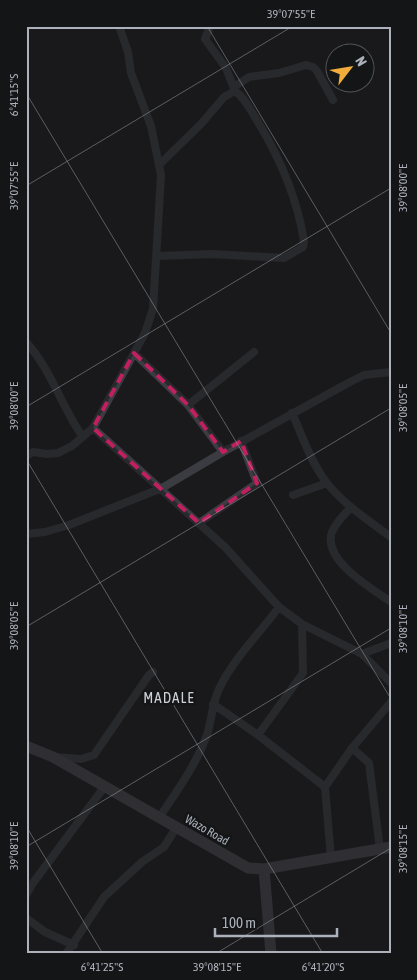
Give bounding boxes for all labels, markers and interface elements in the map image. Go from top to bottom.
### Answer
text: 39°07'55"E [267,7,315,21]
north arrow [324,42,374,92]
text: N [352,54,370,69]
text: 6°41'15"S [7,74,21,116]
text: 39°07'55"E [7,162,21,210]
text: 39°08'00"E [396,164,410,212]
text: 39°08'00"E [7,382,21,430]
text: 39°08'05"E [396,384,410,432]
text: 39°08'05"E [7,602,21,650]
text: 39°08'10"E [396,605,410,653]
district label: MADALE [143,689,195,706]
street label: Wazo Road [183,812,231,848]
text: 39°08'10"E [7,822,21,870]
text: 39°08'15"E [396,825,410,873]
scale bar [215,905,337,937]
text: 100 m [222,914,256,931]
text: 6°41'25"S [81,960,123,974]
text: 39°08'15"E [193,960,241,974]
text: 6°41'20"S [302,960,344,974]

